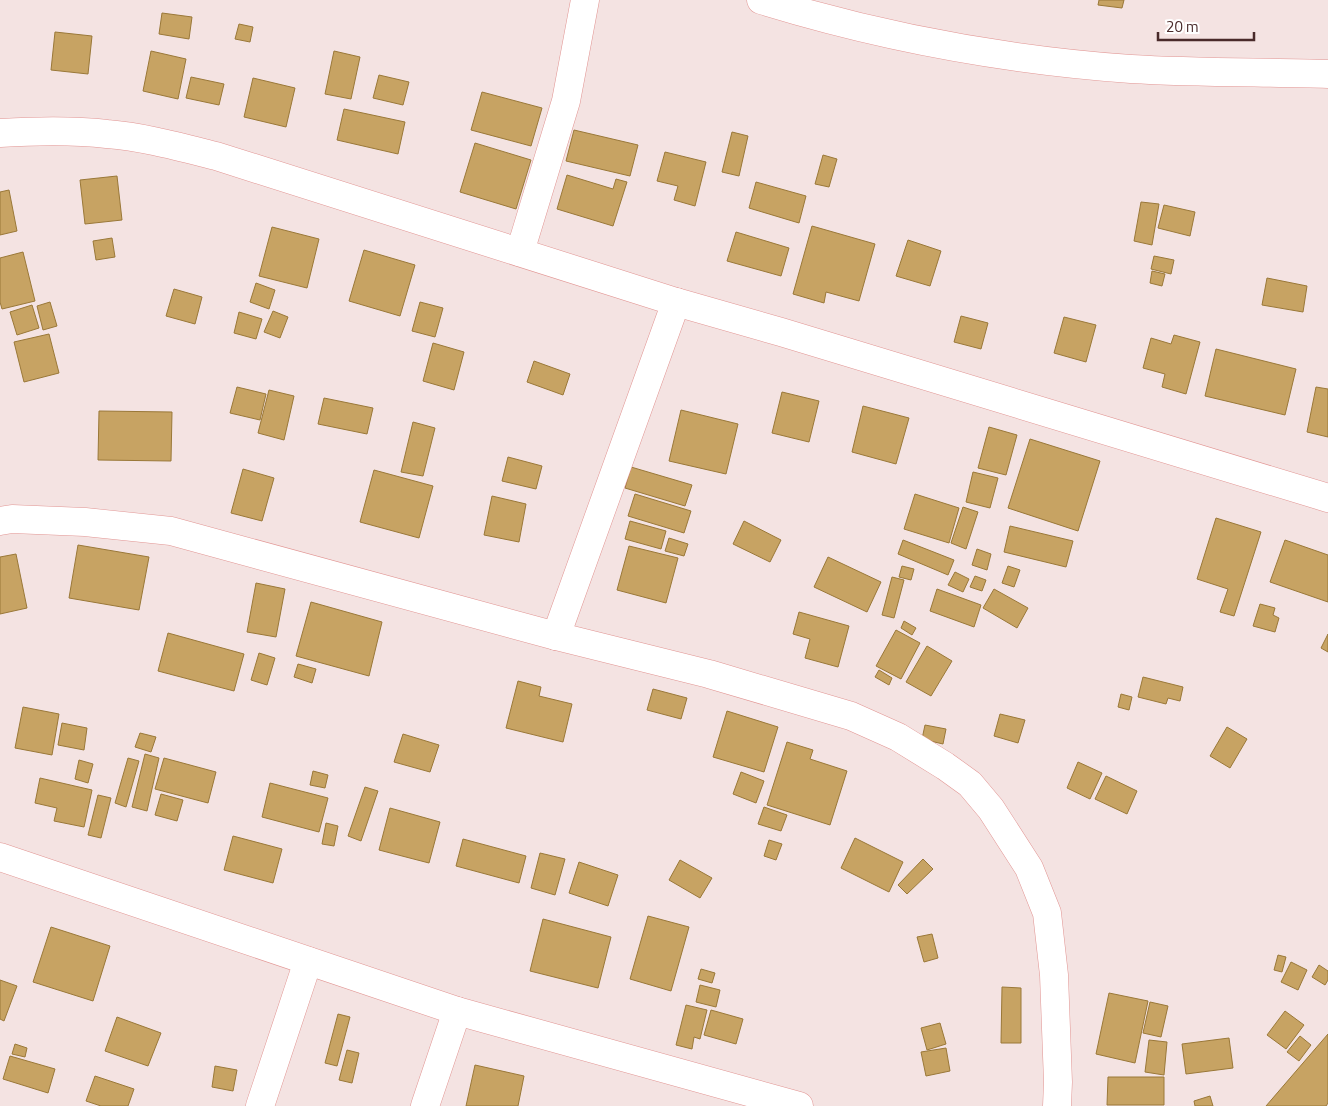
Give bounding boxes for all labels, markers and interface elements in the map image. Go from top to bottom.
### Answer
scale bar [1158,10,1254,42]
text: 20 m [1166,15,1199,38]

